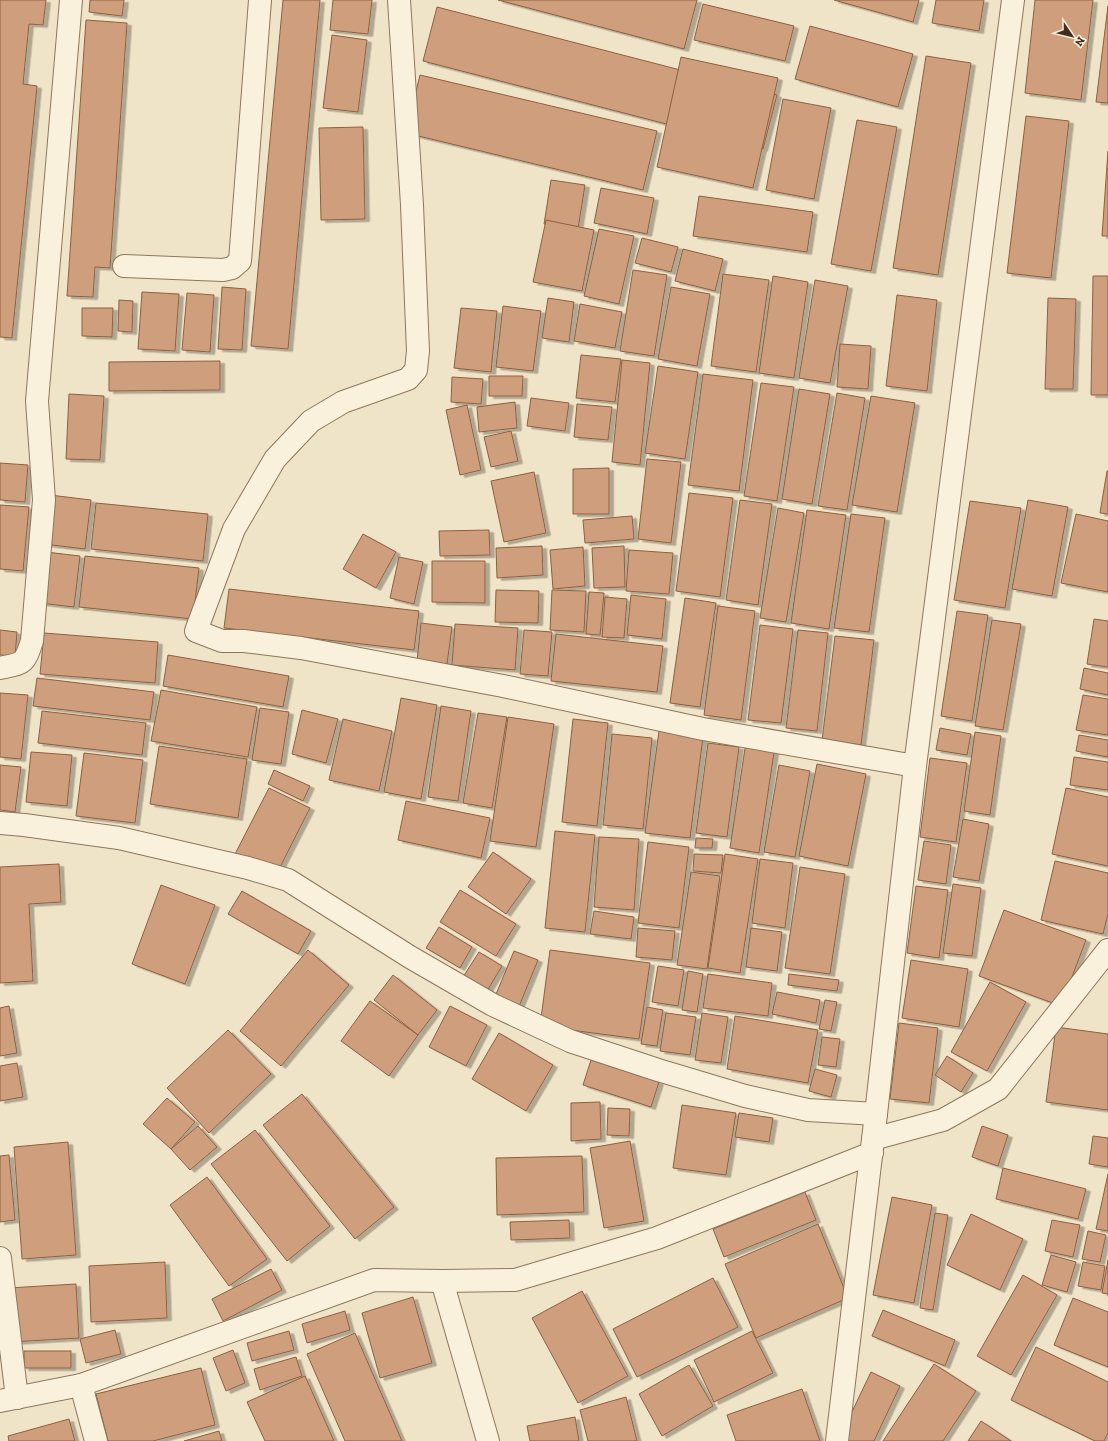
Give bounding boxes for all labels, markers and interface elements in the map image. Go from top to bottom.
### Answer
north arrow [1052,16,1092,56]
text: N [1072,34,1088,49]

